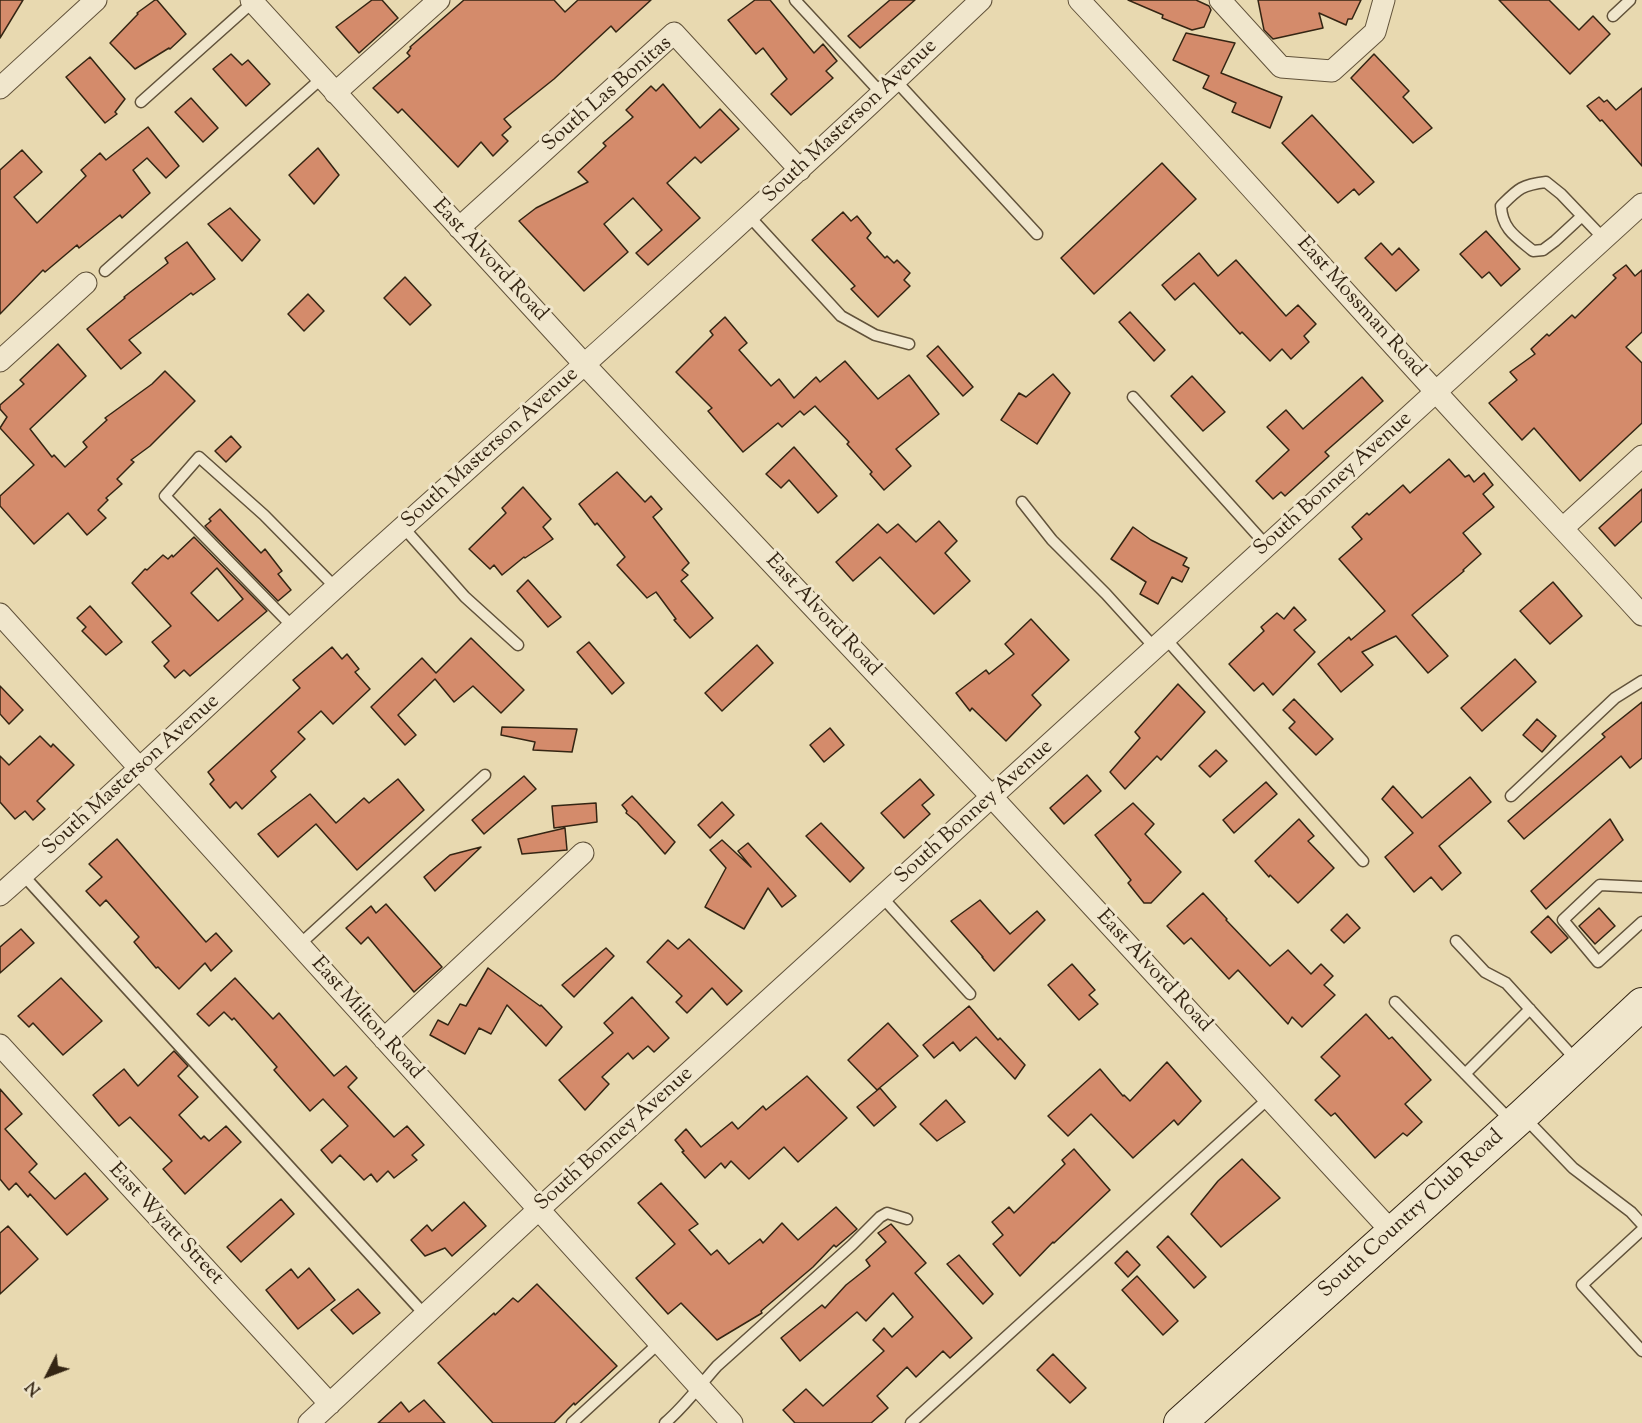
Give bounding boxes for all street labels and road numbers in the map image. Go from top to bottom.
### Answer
street label: South Las Bonitas [538,32,678,158]
street label: South Masterson Avenue [759,35,943,209]
street label: East Alvord Road [426,195,552,327]
street label: East Mossman Road [1290,233,1430,383]
street label: South Masterson Avenue [398,363,584,535]
street label: South Bonney Avenue [1250,407,1418,563]
street label: East Alvord Road [759,550,885,682]
street label: South Masterson Avenue [39,690,225,862]
street label: South Bonney Avenue [891,735,1059,891]
street label: East Alvord Road [1090,906,1216,1038]
street label: East Milton Road [304,953,428,1085]
street label: South Bonney Avenue [531,1062,699,1218]
street label: South Country Club Road [1314,1125,1510,1305]
street label: East Wyatt Street [102,1159,228,1291]

